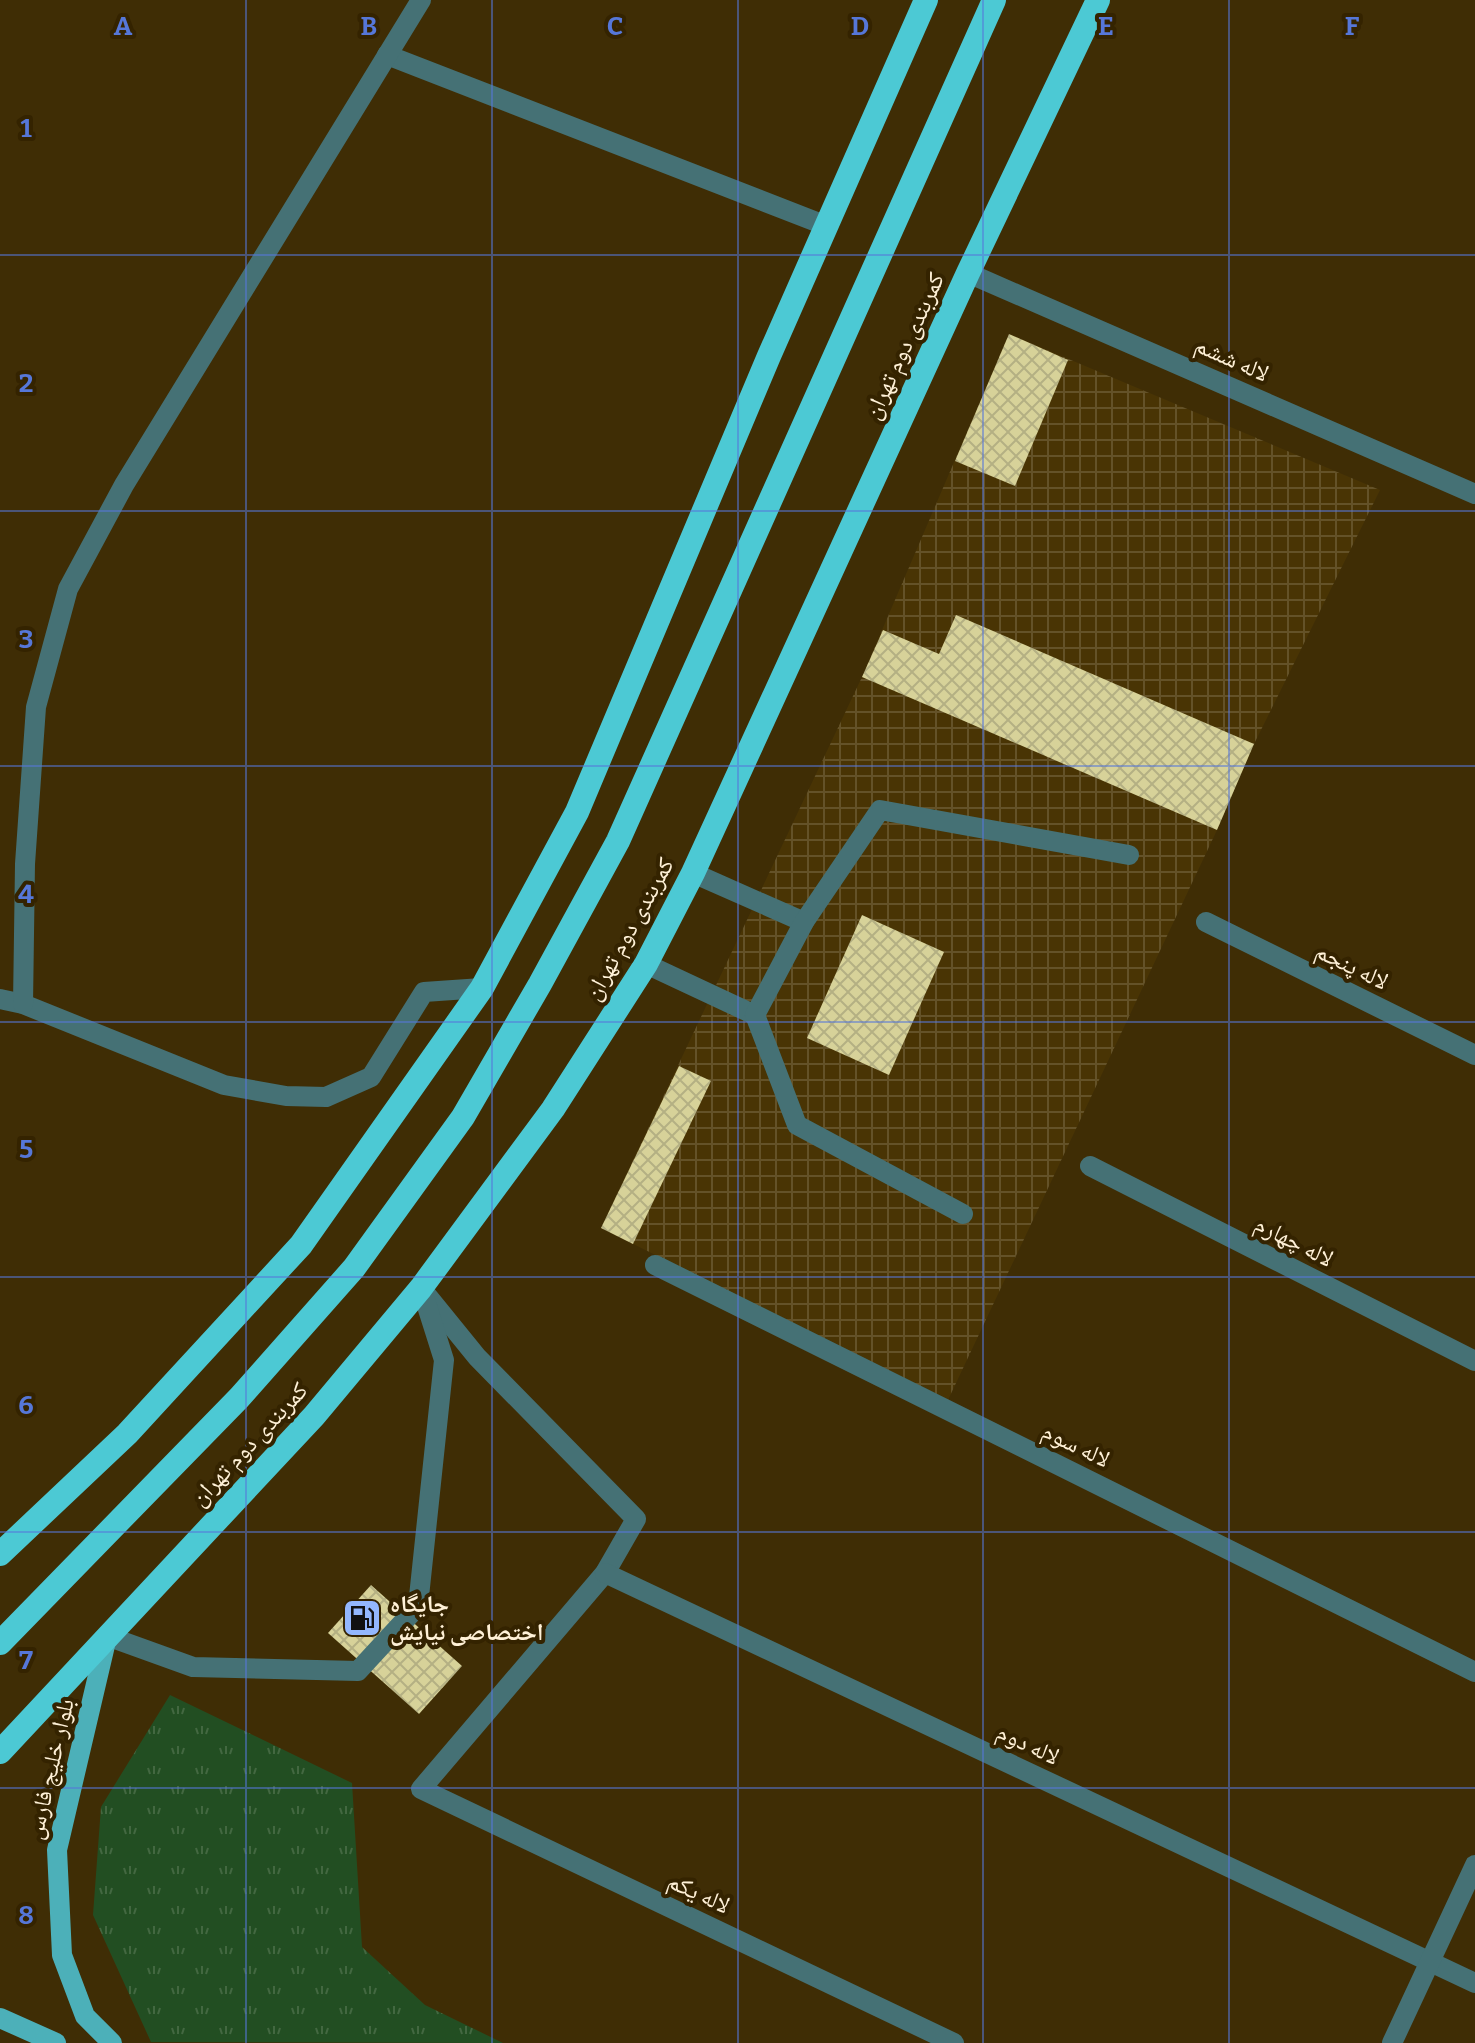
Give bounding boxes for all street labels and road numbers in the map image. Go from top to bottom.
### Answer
street label: کمربندی دوم تهران [858,268,952,425]
street label: لاله ششم [1190,330,1273,389]
street label: کمربندی دوم تهران [578,853,681,1006]
street label: لاله پنجم [1310,937,1393,997]
street label: لاله چهارم [1249,1209,1338,1274]
street label: کمربندی دوم تهران [185,1376,315,1513]
street label: لاله سوم [1037,1417,1114,1475]
street label: بلوار خلیج فارس [20,1696,81,1842]
street label: لاله دوم [991,1717,1064,1772]
street label: لاله یکم [663,1867,734,1921]

